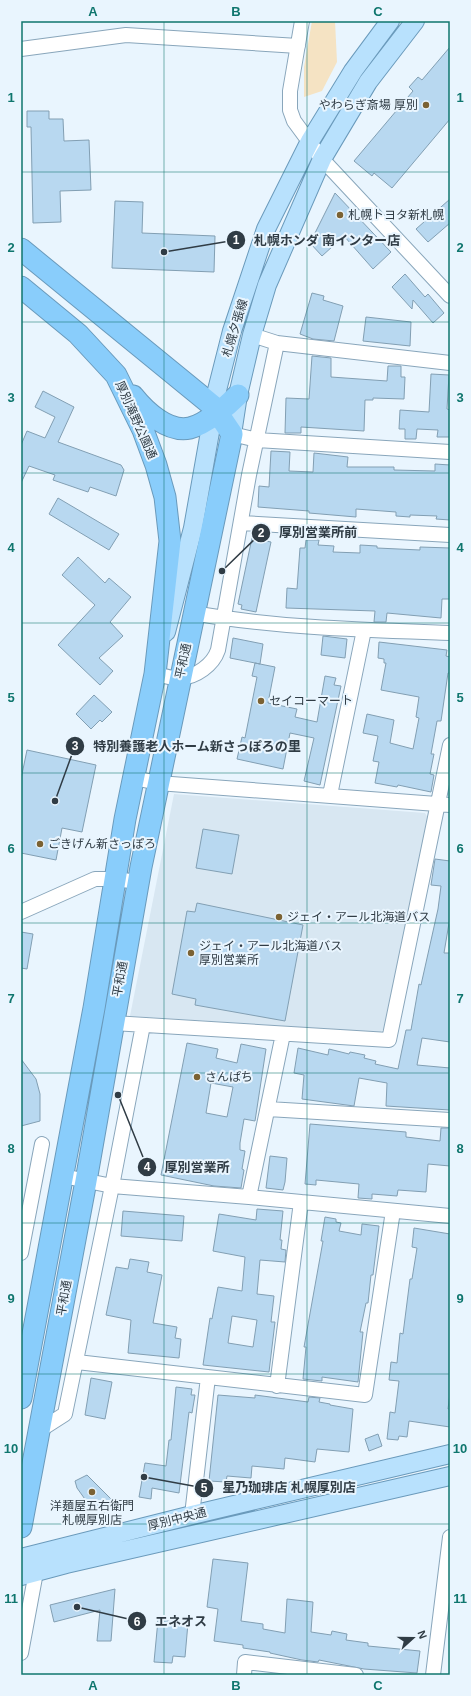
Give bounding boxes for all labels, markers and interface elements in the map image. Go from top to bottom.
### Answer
text: A [88,4,98,19]
text: B [231,4,241,19]
text: C [373,4,383,19]
text: 1 [7,90,15,105]
text: 1 [456,90,464,105]
place label: やわらぎ斎場 厚別 [319,98,418,112]
marker: やわらぎ斎場 厚別 [421,100,431,110]
place label: 札幌トヨタ新札幌 [348,208,444,222]
marker: 札幌トヨタ新札幌 [335,210,345,220]
callout: 札幌ホンダ 南インター店 [226,228,409,253]
text: 1 [233,233,240,247]
text: 札幌ホンダ 南インター店 [254,233,400,248]
text: 2 [7,240,15,255]
text: 2 [456,240,464,255]
street label: 札幌夕張線 [220,297,250,359]
street label: 厚別滝野公園通 [113,379,159,461]
text: 3 [7,390,15,405]
text: 3 [456,390,464,405]
callout: 厚別営業所前 [251,520,365,545]
text: 厚別営業所前 [279,525,357,540]
text: 2 [258,526,265,540]
text: 4 [7,540,15,555]
text: 4 [456,540,464,555]
street label: 平和通 [172,642,194,680]
text: 5 [7,690,15,705]
text: 5 [456,690,464,705]
place label: セイコーマート [269,694,353,708]
marker: セイコーマート [256,696,266,706]
callout: 特別養護老人ホーム新さっぽろの里 [65,734,309,759]
text: 3 [72,739,79,753]
text: 特別養護老人ホーム新さっぽろの里 [93,739,301,754]
place label: ごきげん新さっぽろ [48,837,156,851]
marker: ごきげん新さっぽろ [35,839,45,849]
text: 6 [7,841,15,856]
text: 6 [456,841,464,856]
place label: ジェイ・アール北海道バス [287,910,430,924]
marker: ジェイ・アール北海道バス [274,912,284,922]
place label: ジェイ・アール北海道バス 厚別営業所 [199,939,342,967]
marker: ジェイ・アール北海道バス 厚別営業所 [186,948,196,958]
street label: 平和通 [110,960,130,998]
text: 7 [7,991,15,1006]
text: 7 [456,991,464,1006]
place label: さんぱち [205,1070,253,1084]
marker: さんぱち [192,1072,202,1082]
text: 8 [7,1141,15,1156]
text: 8 [456,1141,464,1156]
callout: 厚別営業所 [137,1155,238,1180]
text: 4 [144,1160,151,1174]
text: 厚別営業所 [164,1160,230,1175]
street label: 平和通 [54,1279,74,1317]
text: 9 [7,1291,15,1306]
text: 9 [456,1291,464,1306]
text: 10 [4,1441,18,1456]
text: 10 [453,1441,467,1456]
callout: 星乃珈琲店 札幌厚別店 [194,1475,363,1500]
text: 星乃珈琲店 札幌厚別店 [222,1480,356,1495]
text: 5 [201,1481,208,1495]
marker: 洋麺屋五右衛門 札幌厚別店 [87,1487,97,1497]
place label: 洋麺屋五右衛門 札幌厚別店 [50,1499,134,1527]
street label: 厚別中央通 [146,1505,208,1533]
text: 11 [4,1591,18,1606]
text: 11 [453,1591,467,1606]
callout: エネオス [127,1609,215,1634]
text: エネオス [155,1614,207,1629]
text: 6 [134,1615,141,1629]
north arrow [393,1618,433,1658]
text: N [415,1629,429,1640]
text: A [88,1678,98,1693]
text: B [231,1678,241,1693]
text: C [373,1678,383,1693]

